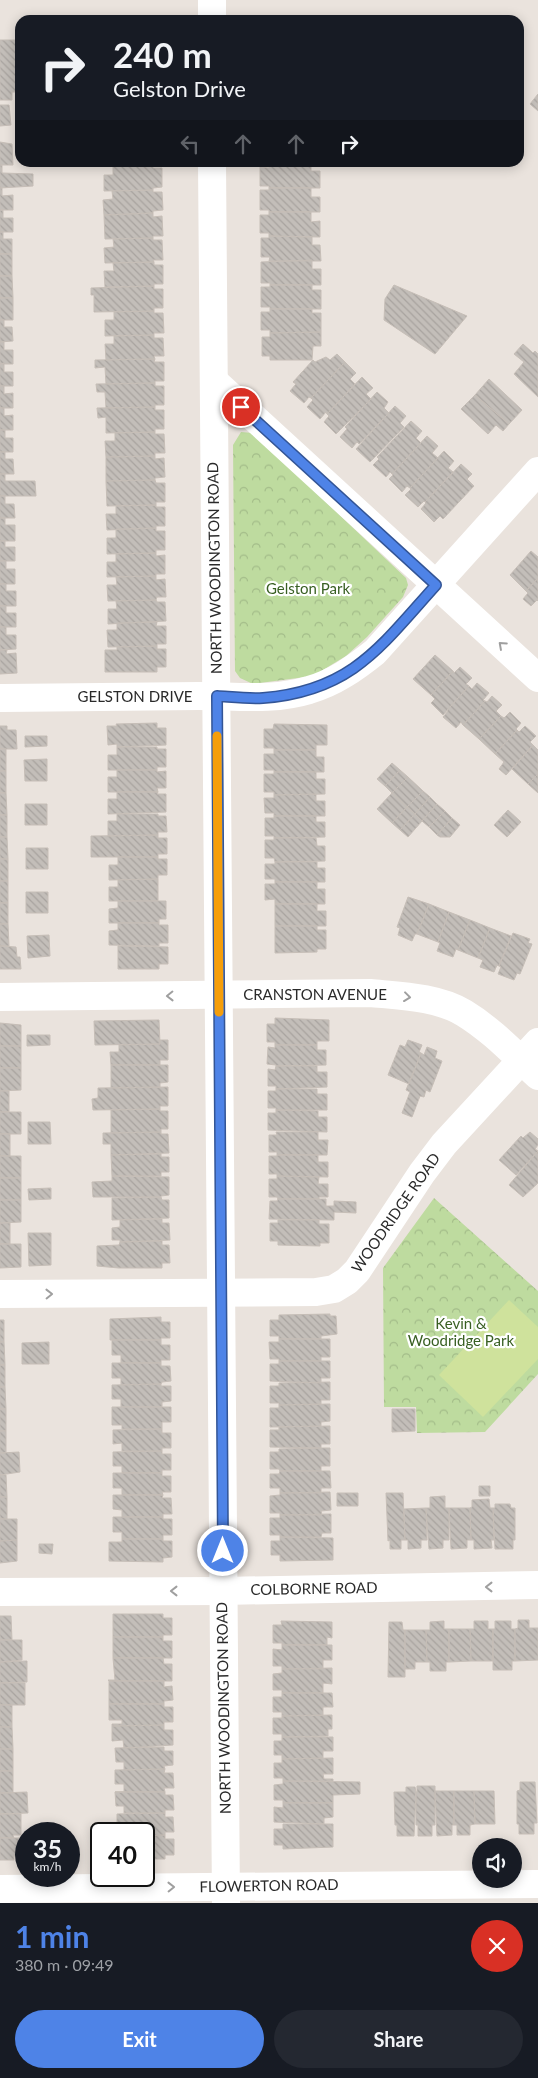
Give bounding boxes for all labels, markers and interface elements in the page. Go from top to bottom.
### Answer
text: 240 m [113,33,212,75]
icon: right [30,35,95,100]
text: Gelston Drive [113,75,246,102]
icon: left [176,130,204,158]
icon: ahead [229,130,257,158]
icon: ahead [282,130,310,158]
icon: right [335,130,363,158]
pin [220,386,262,428]
icon: arrive [227,393,255,421]
street label: NORTH WOODINGTON ROAD [203,462,225,674]
park label: Gelston Park [266,579,350,597]
one-way arrow [499,642,508,651]
street label: GELSTON DRIVE [78,687,192,705]
street label: CRANSTON AVENUE [243,985,387,1003]
one-way arrow [166,991,174,1001]
one-way arrow [404,991,412,1002]
street label: WOODRIDGE ROAD [347,1149,443,1276]
one-way arrow [45,1288,53,1299]
park label: Kevin & Woodridge Park [408,1314,515,1349]
position arrow [196,1524,248,1576]
street label: COLBORNE ROAD [250,1578,378,1598]
one-way arrow [485,1582,493,1592]
one-way arrow [170,1586,178,1596]
street label: NORTH WOODINGTON ROAD [212,1602,234,1814]
speed limit sign: 40 [90,1822,155,1887]
text: 35 [33,1833,62,1863]
map controls [472,1838,522,1888]
button: sound [472,1838,522,1888]
text: km/h [33,1859,62,1874]
street label: FLOWERTON ROAD [199,1875,339,1895]
one-way arrow [168,1882,175,1892]
text: 1 min [15,1918,89,1954]
button: close [471,1920,523,1972]
text: 380 m · 09:49 [15,1955,114,1974]
button: Exit [15,2010,264,2068]
button: Share [274,2010,523,2068]

